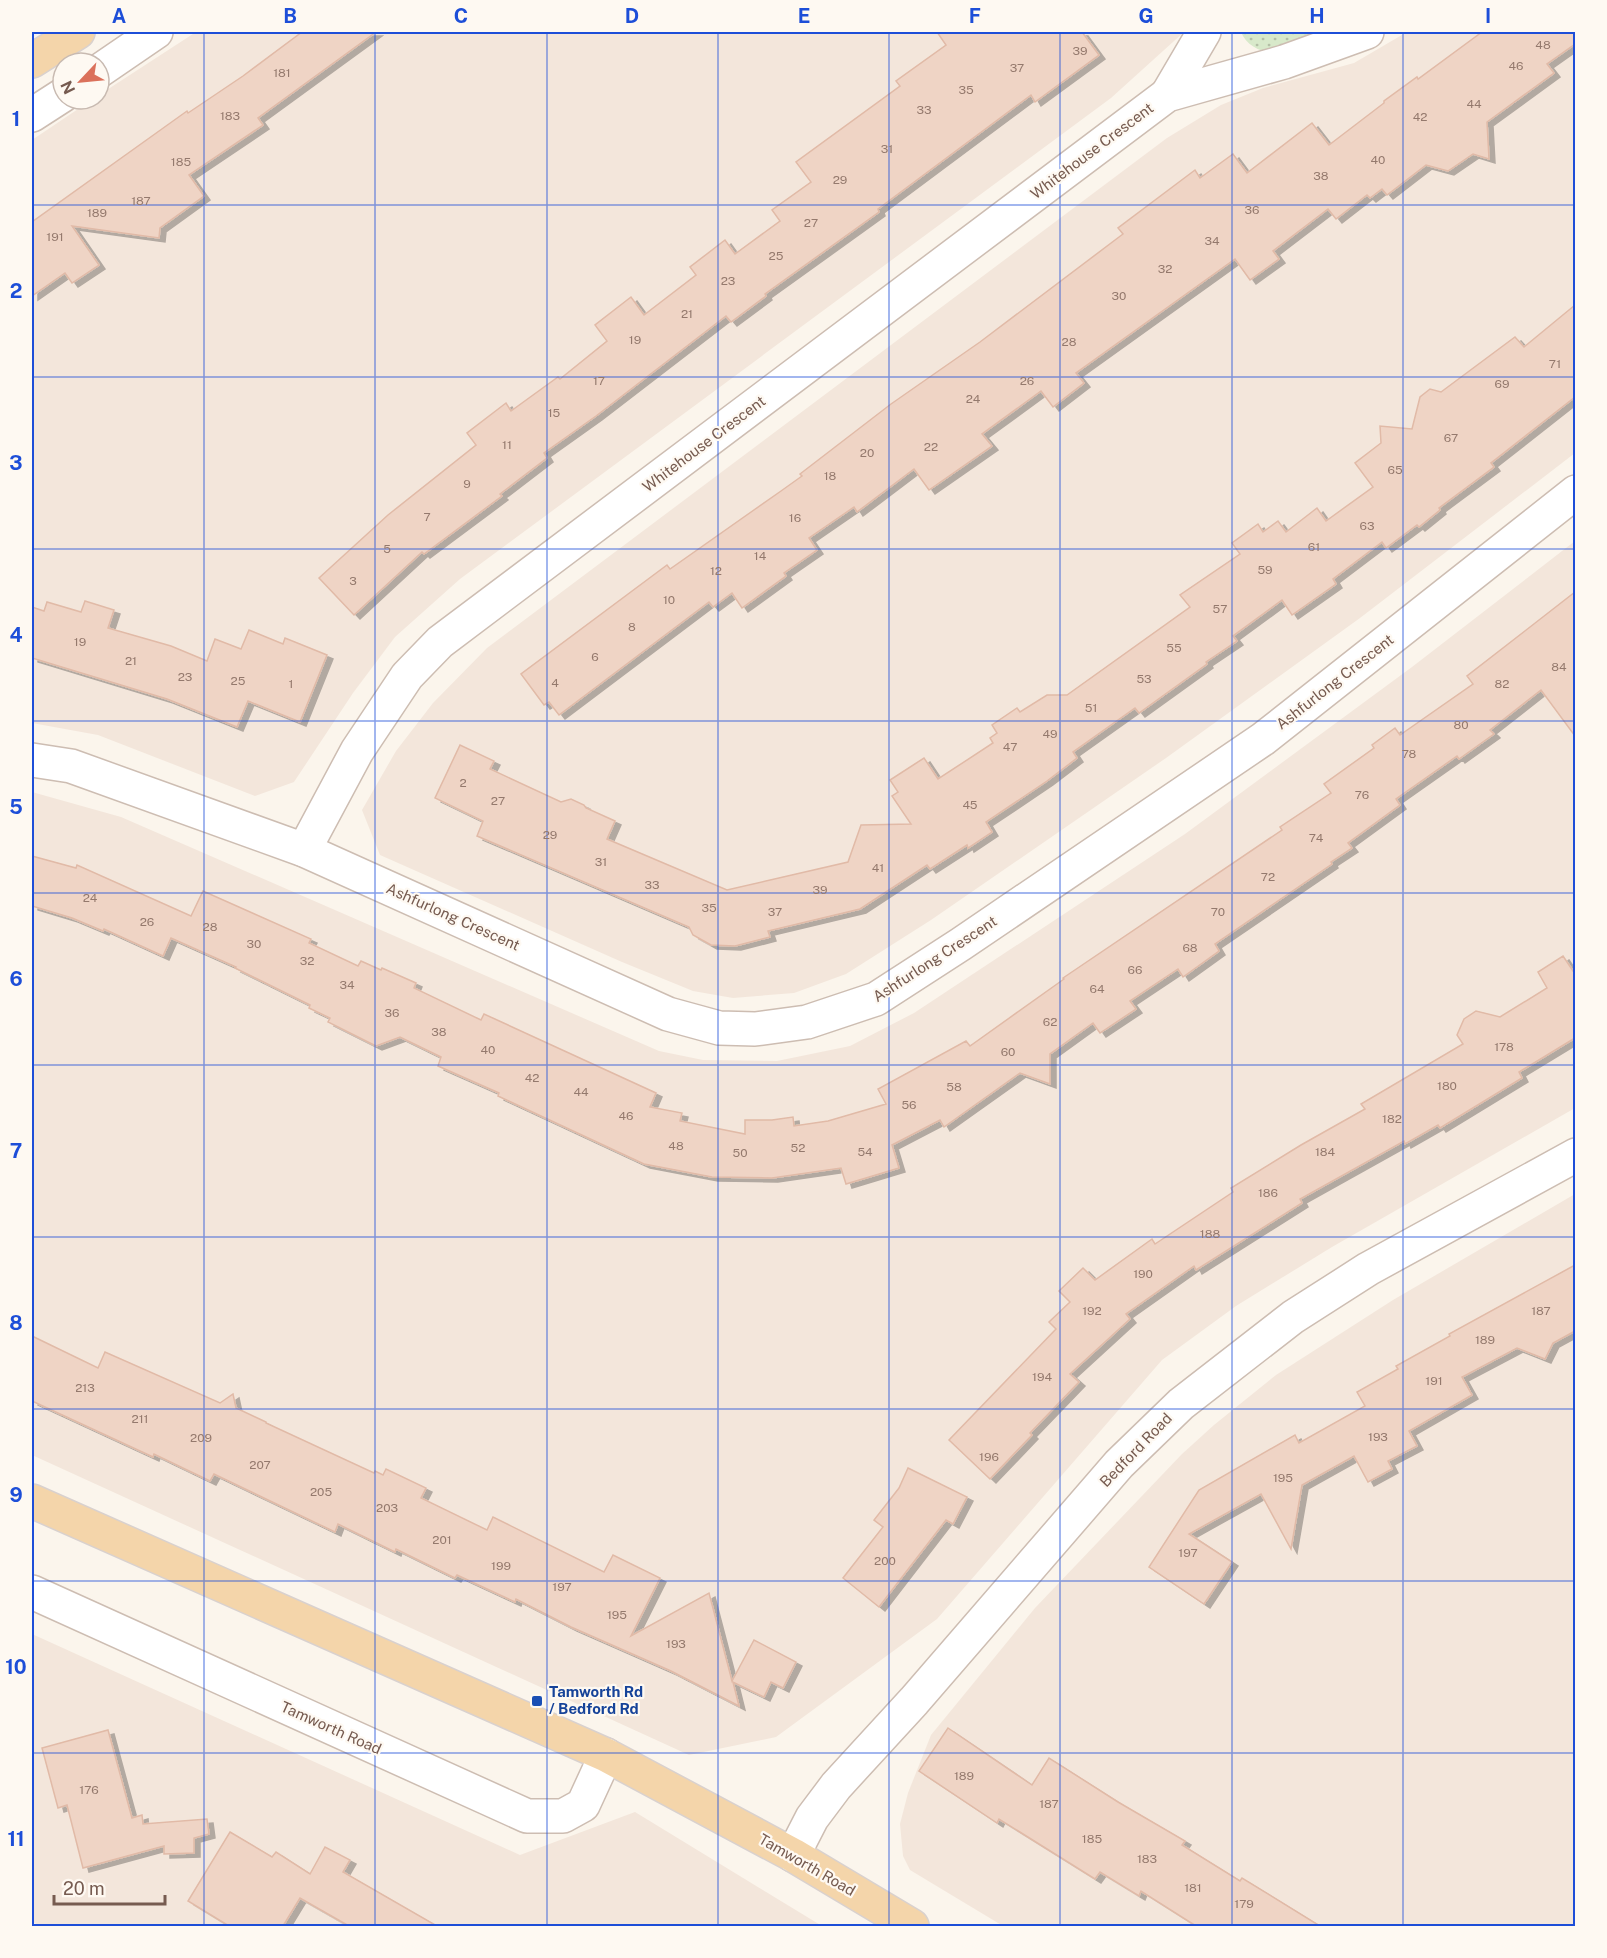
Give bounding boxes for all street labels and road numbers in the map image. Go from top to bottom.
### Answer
street label: Whitehouse Crescent [1027,99,1156,202]
street label: Whitehouse Crescent [639,392,768,495]
street label: Ashfurlong Crescent [1273,630,1397,733]
street label: Ashfurlong Crescent [384,879,523,954]
street label: Ashfurlong Crescent [870,912,1000,1005]
street label: Bedford Road [1096,1409,1175,1490]
street label: Tamworth Road [278,1698,384,1757]
street label: Tamworth Road [756,1830,858,1899]

